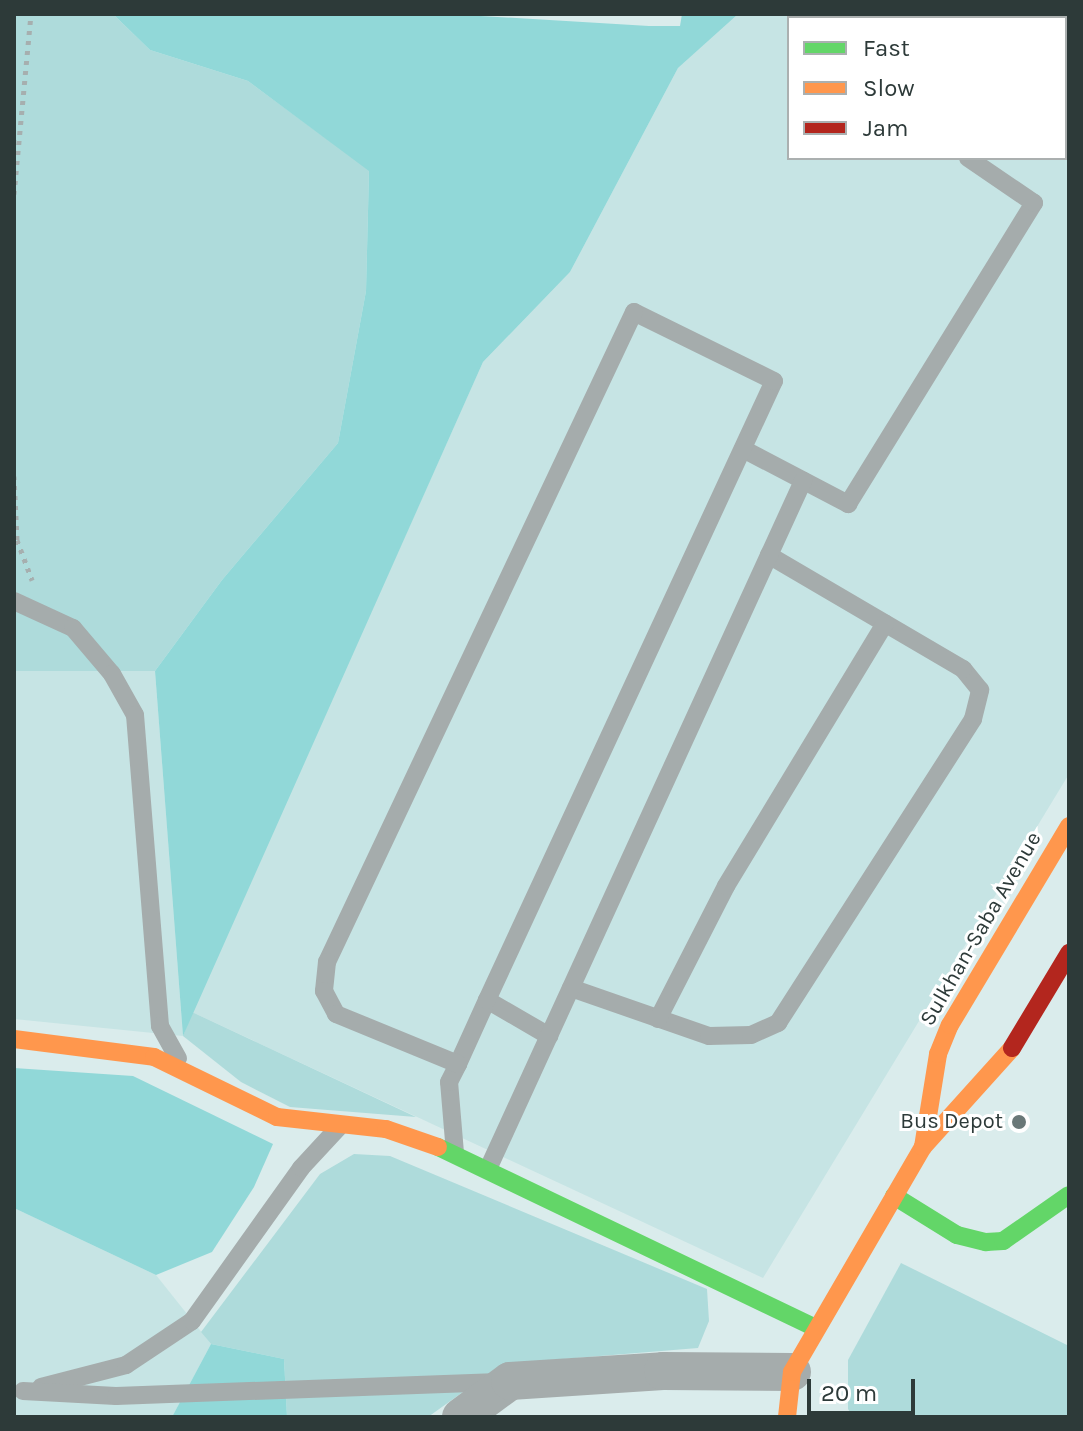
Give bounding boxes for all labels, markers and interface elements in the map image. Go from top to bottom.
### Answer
legend [787,16,1067,160]
text: Fast [863,34,910,62]
text: Slow [863,74,915,102]
text: Jam [863,114,908,142]
street label: Sulkhan-Saba Avenue [915,827,1047,1031]
place label: Bus Depot [900,1109,1003,1135]
marker: Bus Depot [1010,1113,1028,1131]
scale bar [811,1363,919,1413]
text: 20 m [821,1379,877,1407]

